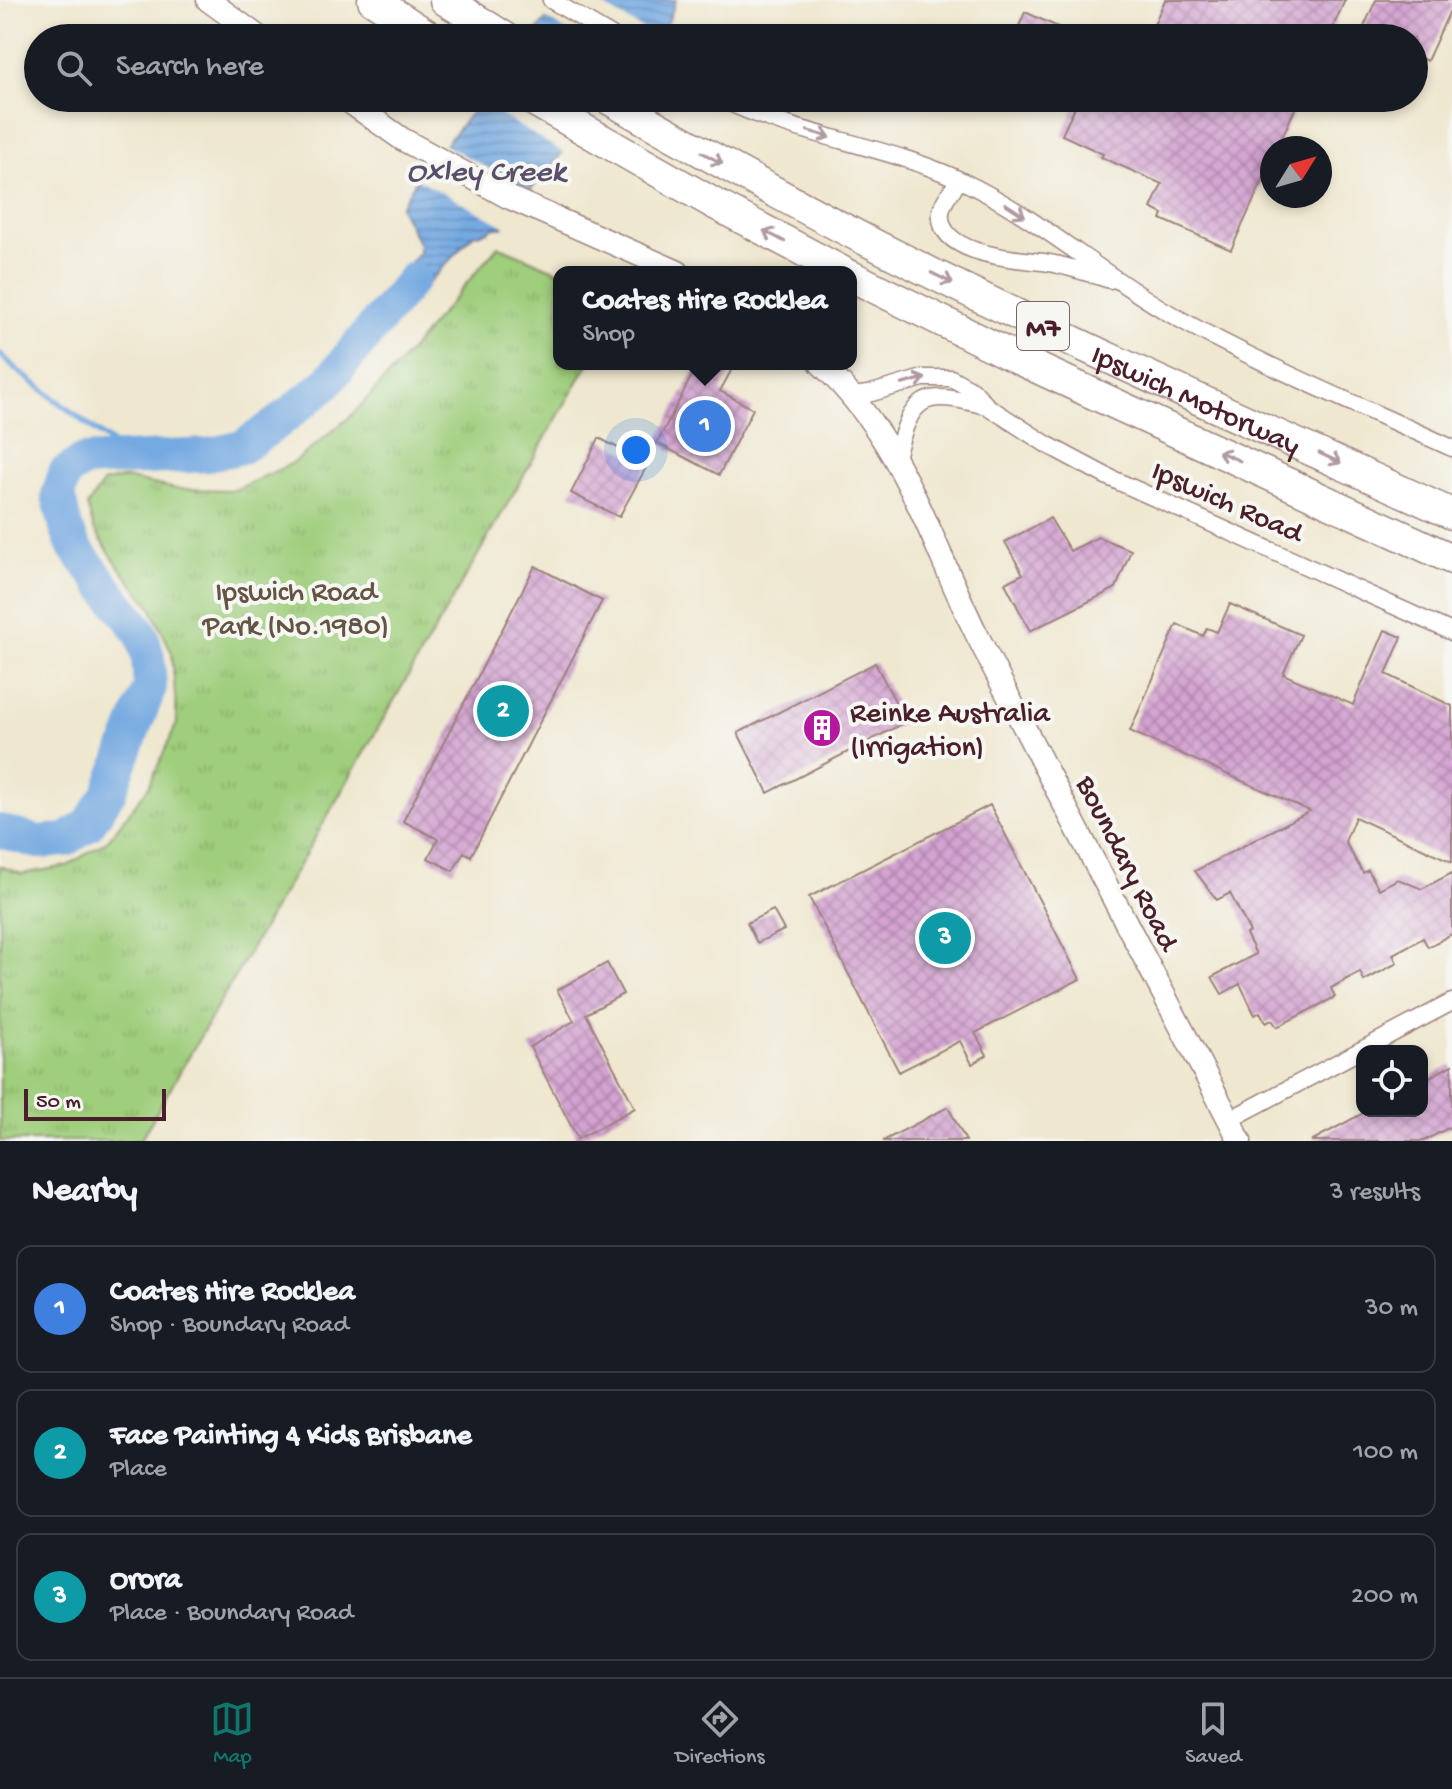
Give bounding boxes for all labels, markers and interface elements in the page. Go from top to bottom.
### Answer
search box [24,24,1428,112]
icon: search [52,46,96,90]
text: Search here [116,51,264,86]
one-way arrow [806,127,832,142]
north arrow [1260,136,1332,208]
one-way arrow [699,150,723,166]
water label: Oxley Creek [407,155,568,193]
one-way arrow [1003,202,1026,218]
one-way arrow [762,228,786,243]
popup [553,266,857,370]
one-way arrow [930,271,954,286]
text: Coates Hire Rocklea [583,285,827,320]
road number: M7 [1017,302,1069,350]
text: Shop [583,320,635,351]
street label: Ipswich Motorway [1085,339,1305,465]
one-way arrow [900,373,926,388]
pin: 1 [679,396,731,456]
your location [616,430,656,470]
one-way arrow [1217,448,1241,463]
one-way arrow [1318,451,1342,466]
street label: Ipswich Road [1145,455,1309,554]
park label: Ipswich Road Park (No.1980) [202,577,389,646]
pin: 2 [477,681,529,741]
place label: Reinke Australia (Irrigation) [850,698,1051,767]
building icon: Reinke Australia (Irrigation) [801,707,843,749]
street label: Boundary Road [1065,770,1185,959]
pin: 3 [919,908,971,968]
map controls [1356,1045,1428,1117]
button: locate [1356,1045,1428,1117]
scale bar [24,1085,166,1121]
text: 50 m [36,1090,81,1116]
text: Nearby [32,1173,137,1213]
text: 3 results [1330,1178,1420,1209]
text: Coates Hire Rocklea [110,1276,355,1311]
text: 1 [55,1294,65,1325]
text: 30 m [1365,1294,1418,1325]
text: Shop · Boundary Road [110,1311,349,1342]
text: Face Painting 4 Kids Brisbane [110,1420,472,1455]
text: 2 [54,1438,66,1469]
text: 100 m [1353,1438,1418,1469]
text: Place [110,1455,167,1486]
text: Orora [110,1564,182,1599]
text: 3 [53,1582,67,1613]
text: 200 m [1351,1582,1418,1613]
text: Place · Boundary Road [110,1599,353,1630]
tab: Map [210,1697,254,1771]
tab: Directions [675,1697,765,1771]
tab: Saved [1185,1697,1242,1771]

